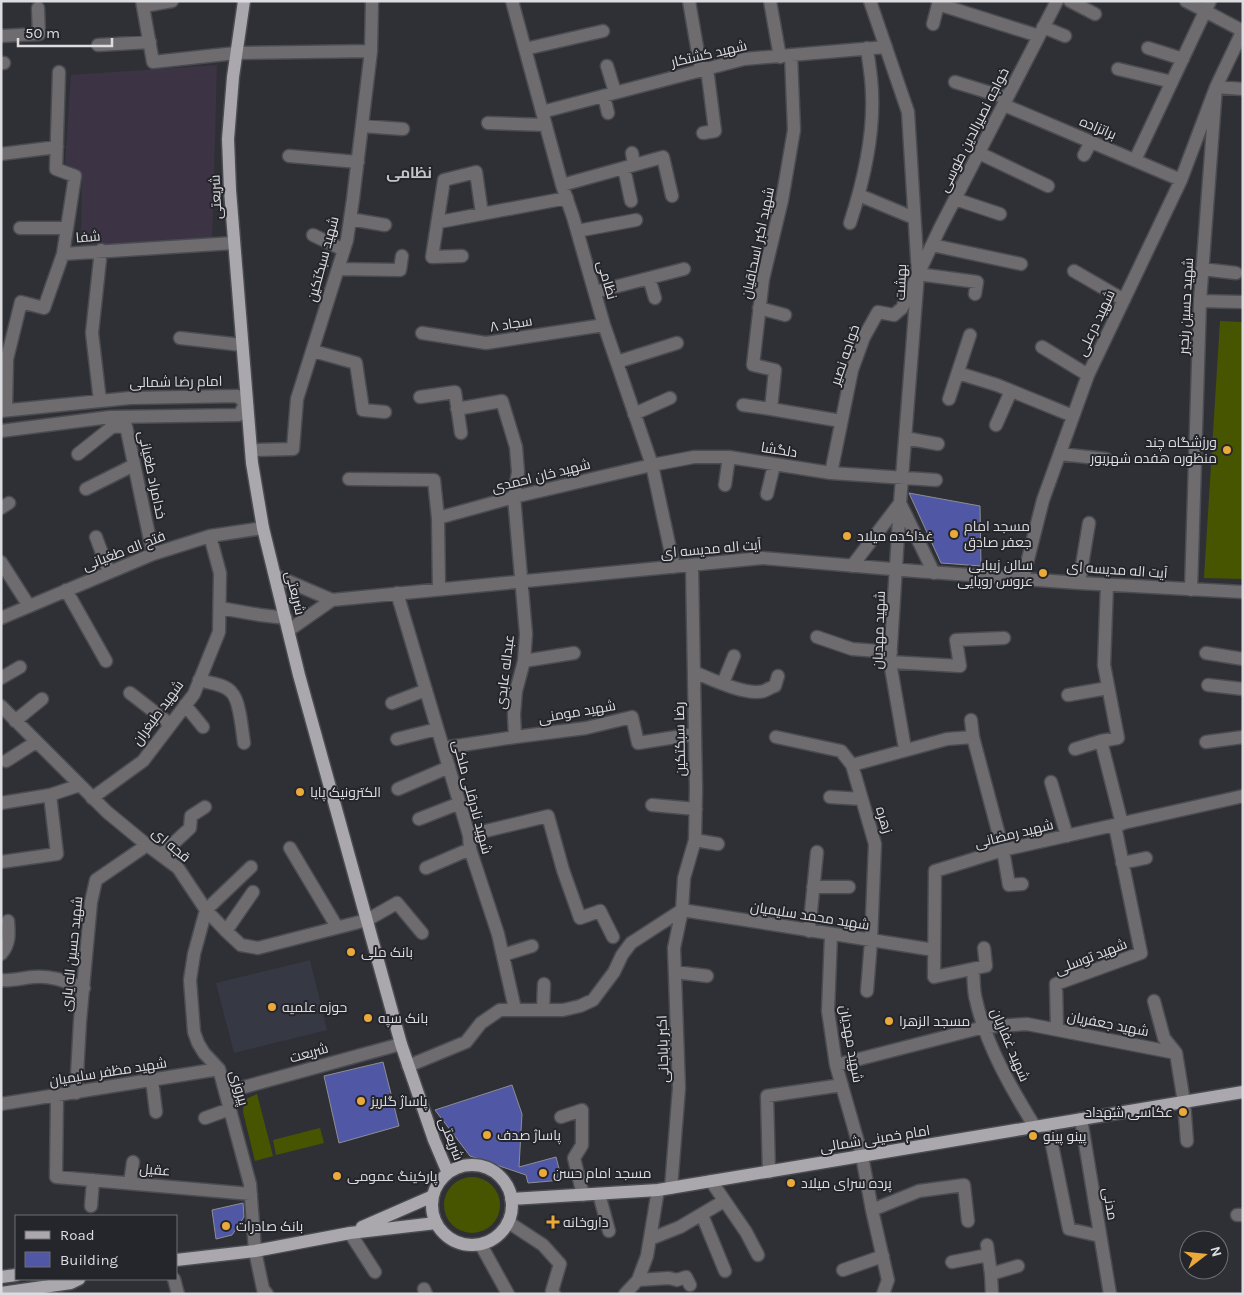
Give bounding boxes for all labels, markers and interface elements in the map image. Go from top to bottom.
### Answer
scale bar [18,15,111,47]
text: 50 m [25,24,60,42]
street label: شهید کشتکار [668,37,749,71]
street label: خواجه نصیرالدین طوسی [935,65,1013,195]
street label: براتزاده [1077,113,1119,143]
district label: نظامی [386,164,432,182]
street label: شریعتی [206,174,226,220]
street label: شهید اکبر اسحاقیان [738,186,778,300]
street label: شهید سبکتکین [303,214,343,304]
street label: شفا [75,227,101,247]
street label: شهید حسین رنجبر [1175,257,1197,356]
street label: نظامی [593,259,621,301]
street label: بهشت [892,263,910,301]
street label: شهید درعلی [1073,287,1119,359]
street label: سجاد ۸ [488,312,534,336]
street label: خواجه نصیر [826,323,863,388]
street label: امام رضا شمالی [129,373,223,392]
street label: خدامراد طغیانی [134,429,170,521]
place label: ورزشگاه چند منظوره هفده شهریور [1090,434,1217,467]
street label: دلگشا [760,439,798,461]
marker: ورزشگاه چند منظوره هفده شهریور [1221,444,1233,456]
street label: شهید خان احمدی [490,455,592,497]
place label: مسجد امام جعفر صادق [964,518,1032,551]
street label: فتح اله طغیانی [80,527,168,575]
place label: غذاکده میلاد [857,528,934,545]
marker: مسجد امام جعفر صادق [948,528,960,540]
marker: غذاکده میلاد [841,530,853,542]
street label: آیت اله مدیسه ای [660,536,762,562]
place label: سالن زیبایی عروس رویایی [957,557,1033,590]
street label: آیت اله مدیسه ای [1066,558,1168,582]
marker: سالن زیبایی عروس رویایی [1037,567,1049,579]
street label: شریعتی [281,569,309,617]
street label: شهید مهدیان [869,590,889,670]
street label: عبداله عابدی [492,634,518,710]
street label: شهید طیغران [129,677,187,749]
street label: شهید مومنی [537,697,617,727]
street label: رضا سبکتکین [671,701,689,777]
street label: شهید نادرقلی ملکی [449,738,495,856]
place label: الکترونیک پایا [310,784,381,802]
marker: الکترونیک پایا [294,786,306,798]
street label: زهره [872,805,896,835]
street label: شهید رمضانی [973,816,1055,852]
street label: قجه ای [148,824,194,866]
street label: شهید حسین اله یاری [57,895,87,1013]
street label: شهید محمد سلیمیان [749,898,871,934]
street label: شهید توسلی [1053,935,1129,979]
place label: بانک ملی [361,944,413,961]
marker: بانک ملی [345,946,357,958]
place label: حوزه علمیه [282,999,347,1016]
marker: حوزه علمیه [266,1001,278,1013]
street label: شهید مهدیان [836,1004,866,1084]
street label: شهید غفاریان [987,1006,1033,1084]
street label: شهید جعفریان [1066,1008,1150,1040]
place label: بانک سپه [378,1010,428,1028]
marker: بانک سپه [362,1012,374,1024]
place label: مسجد الزهرا [899,1013,970,1030]
street label: اکبر باباجانی [653,1015,673,1083]
marker: مسجد الزهرا [883,1015,895,1027]
street label: شریعت [288,1039,330,1067]
street label: شهید مظفر سلیمیان [48,1054,168,1090]
street label: پیروزی [225,1068,252,1108]
place label: پاساژ گلریز [370,1093,428,1111]
marker: پاساژ گلریز [355,1095,367,1107]
place label: عکاسی شهداد [1085,1104,1173,1121]
marker: عکاسی شهداد [1177,1106,1189,1118]
street label: شریعتی [435,1115,467,1163]
street label: امام خمینی شمالی [819,1122,932,1157]
place label: پاساژ صدف [497,1127,561,1145]
place label: پینو پینو [1043,1128,1087,1146]
marker: پاساژ صدف [481,1129,493,1141]
marker: پینو پینو [1027,1130,1039,1142]
street label: عقیل [139,1160,171,1180]
place label: مسجد امام حسن [553,1165,652,1183]
marker: مسجد امام حسن [537,1167,549,1179]
place label: پارکینگ عمومی [347,1168,438,1186]
marker: پارکینگ عمومی [331,1170,343,1182]
place label: پرده سرای میلاد [801,1175,892,1193]
marker: پرده سرای میلاد [785,1177,797,1189]
street label: مدنی [1099,1187,1121,1221]
place label: داروخانه [563,1214,609,1231]
legend [15,1215,178,1280]
marker: داروخانه [547,1216,559,1228]
place label: بانک صادرات [236,1218,303,1235]
marker: بانک صادرات [220,1220,232,1232]
text: Road [60,1226,95,1244]
north arrow [1179,1230,1229,1280]
text: N [1206,1244,1226,1259]
text: Building [60,1251,118,1269]

